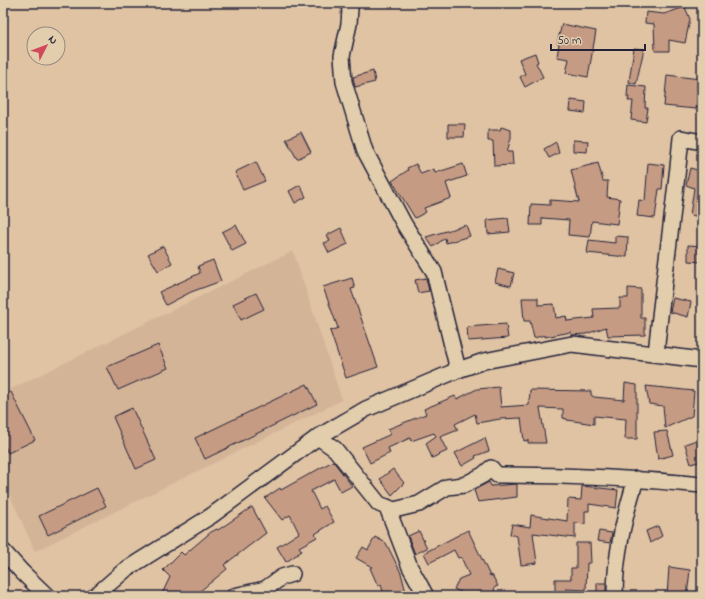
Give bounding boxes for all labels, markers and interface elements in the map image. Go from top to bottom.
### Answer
north arrow [26,26,66,66]
scale bar [551,26,645,52]
text: N [44,32,61,48]
text: 50 m [557,32,581,50]

